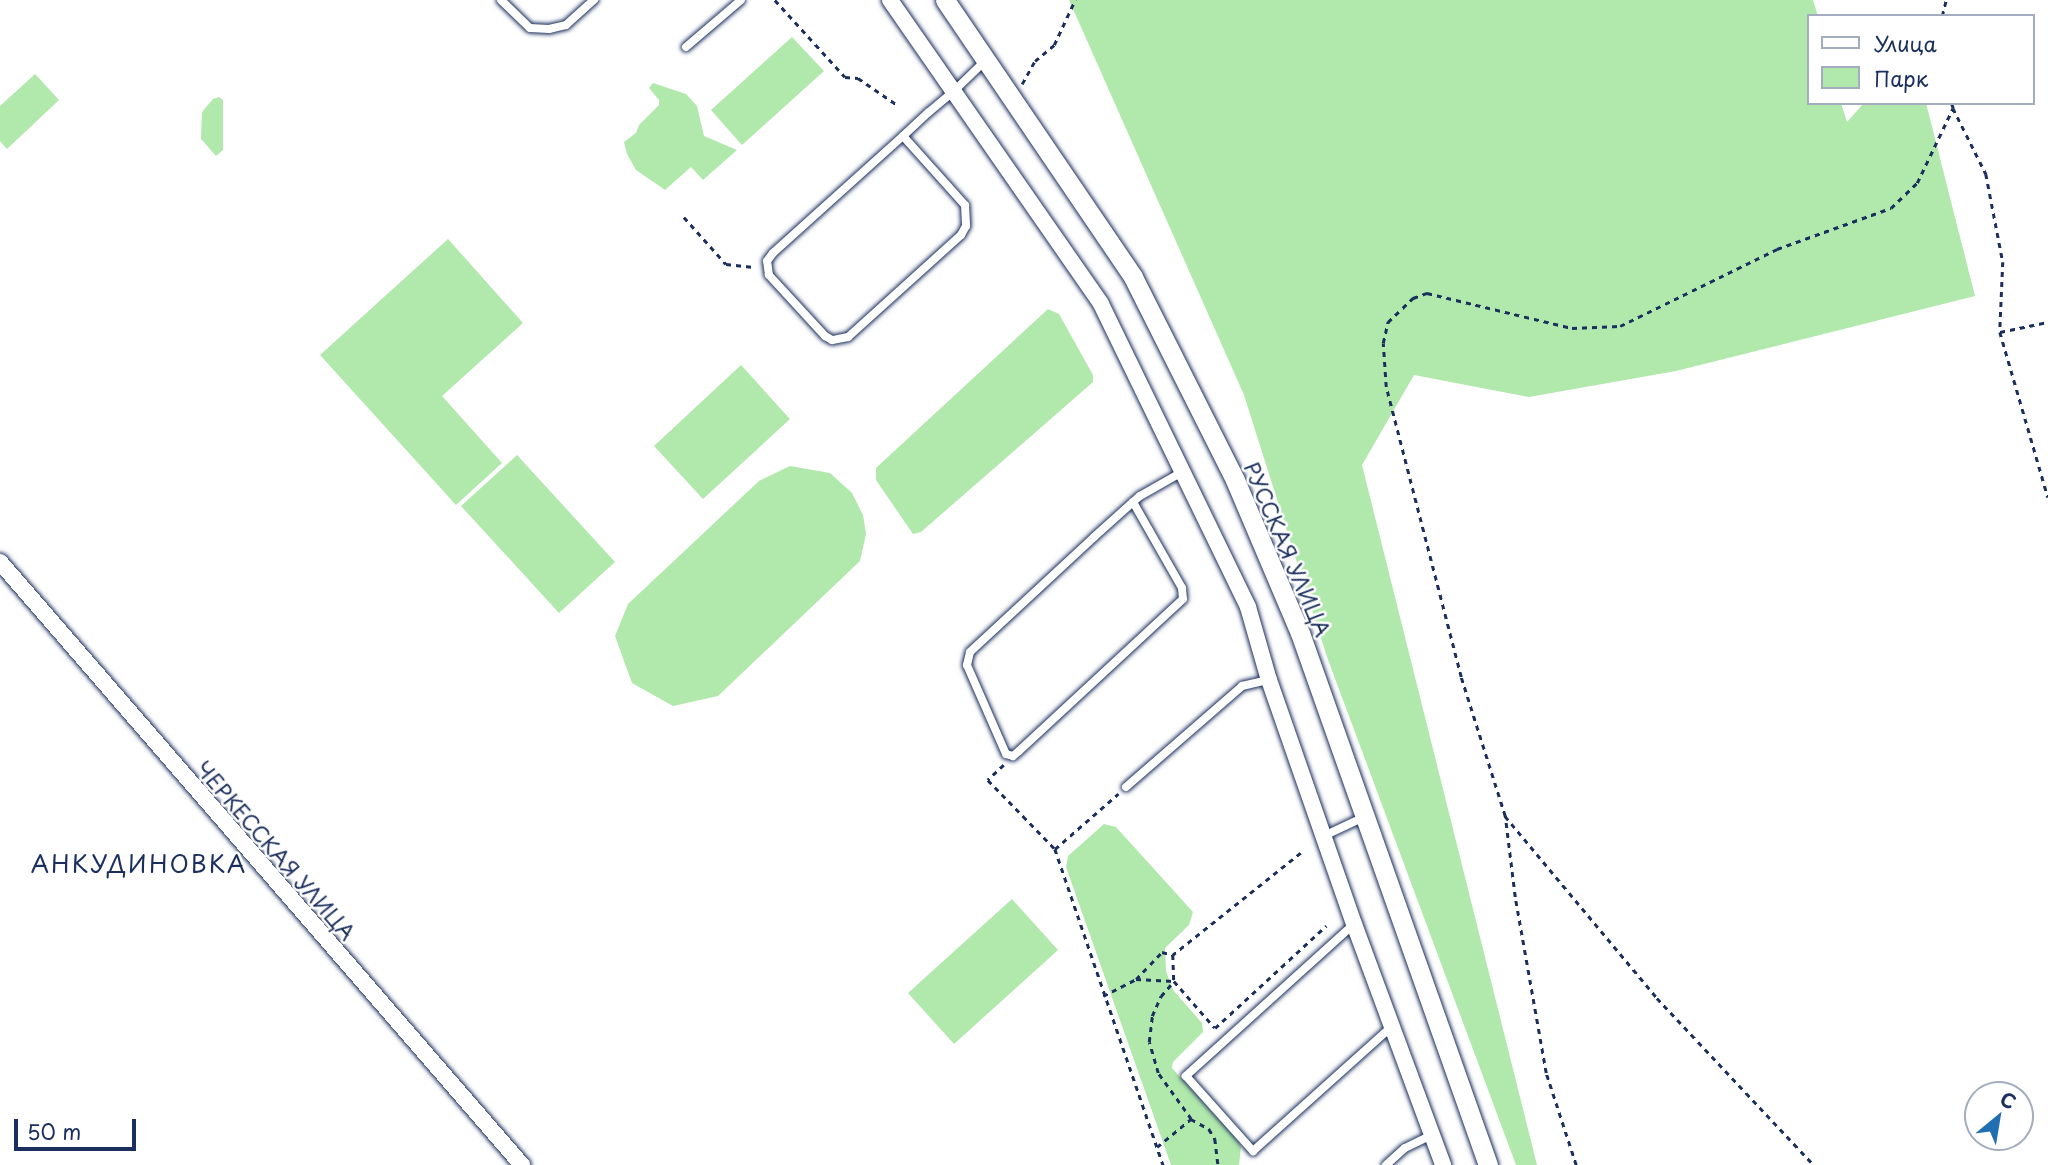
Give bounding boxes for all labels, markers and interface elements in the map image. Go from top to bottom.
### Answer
legend [1806,14,2034,105]
text: Улица [1874,27,1937,59]
text: Парк [1874,62,1928,94]
street label: РУССКАЯ УЛИЦА [1240,458,1336,640]
street label: ЧЕРКЕССКАЯ УЛИЦА [191,755,361,945]
district label: АНКУДИНОВКА [32,850,246,878]
north arrow [1964,1081,2034,1151]
text: С [1995,1084,2022,1115]
scale bar [18,1106,140,1150]
text: 50 m [27,1115,81,1147]

